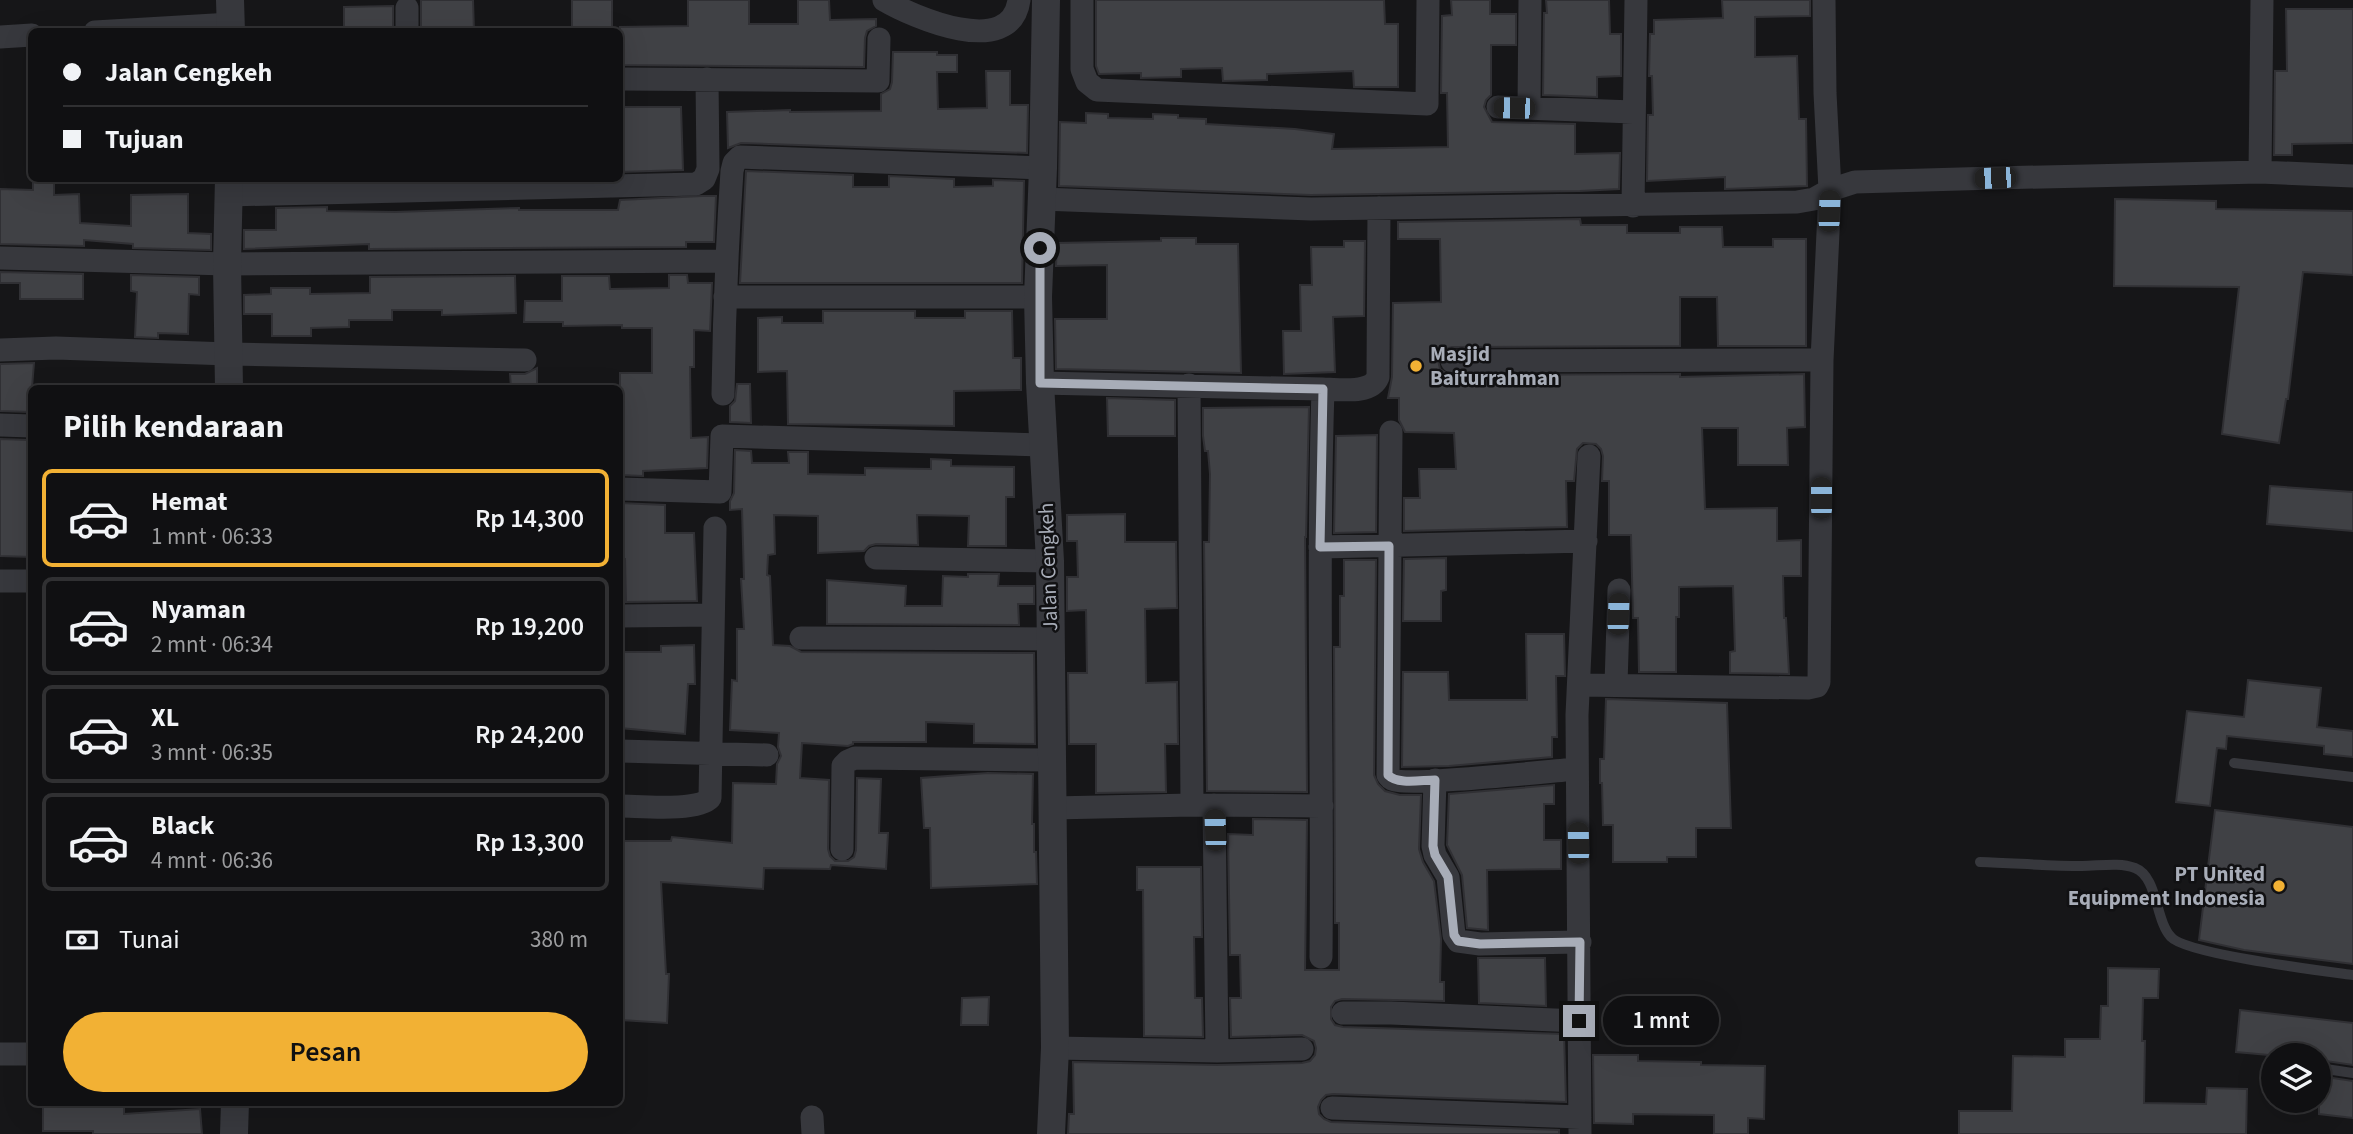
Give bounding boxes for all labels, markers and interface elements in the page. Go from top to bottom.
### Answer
text: Jalan Cengkeh [105,54,272,91]
car [1493,97,1536,119]
text: Tujuan [105,121,184,158]
car [1974,167,2017,189]
car [1818,190,1841,232]
route start [1024,232,1056,264]
place label: Masjid Baiturrahman [1430,339,1560,393]
marker: Masjid Baiturrahman [1408,358,1424,374]
text: Pilih kendaraan [63,404,284,450]
car [1811,477,1832,519]
text: Hemat [151,483,227,520]
icon: car [67,487,130,550]
text: Rp 14,300 [475,500,584,537]
street label: Jalan Cengkeh [1031,502,1065,632]
text: 1 mnt · 06:33 [151,520,273,553]
text: Nyaman [151,591,246,628]
car [1607,593,1630,635]
icon: car [67,595,130,658]
text: Rp 19,200 [475,608,584,645]
text: 2 mnt · 06:34 [151,628,273,661]
text: XL [151,699,179,736]
icon: car [67,703,130,766]
text: Rp 24,200 [475,716,584,753]
text: 3 mnt · 06:35 [151,736,273,769]
text: Black [151,807,214,844]
car [1204,809,1227,851]
icon: car [67,811,130,874]
car [1568,822,1589,864]
text: Rp 13,300 [475,824,584,861]
text: 4 mnt · 06:36 [151,844,273,877]
place label: PT United Equipment Indonesia [2068,859,2265,913]
marker: PT United Equipment Indonesia [2271,878,2287,894]
icon: cash [63,921,101,959]
text: Tunai [119,921,180,958]
text: 380 m [530,923,588,956]
callout: 1 mnt [1604,996,1719,1046]
text: 1 mnt [1633,1004,1689,1037]
route end [1563,1005,1595,1037]
button: Pesan [63,1012,588,1092]
map controls [2261,1043,2331,1113]
button: layers [2261,1043,2331,1113]

